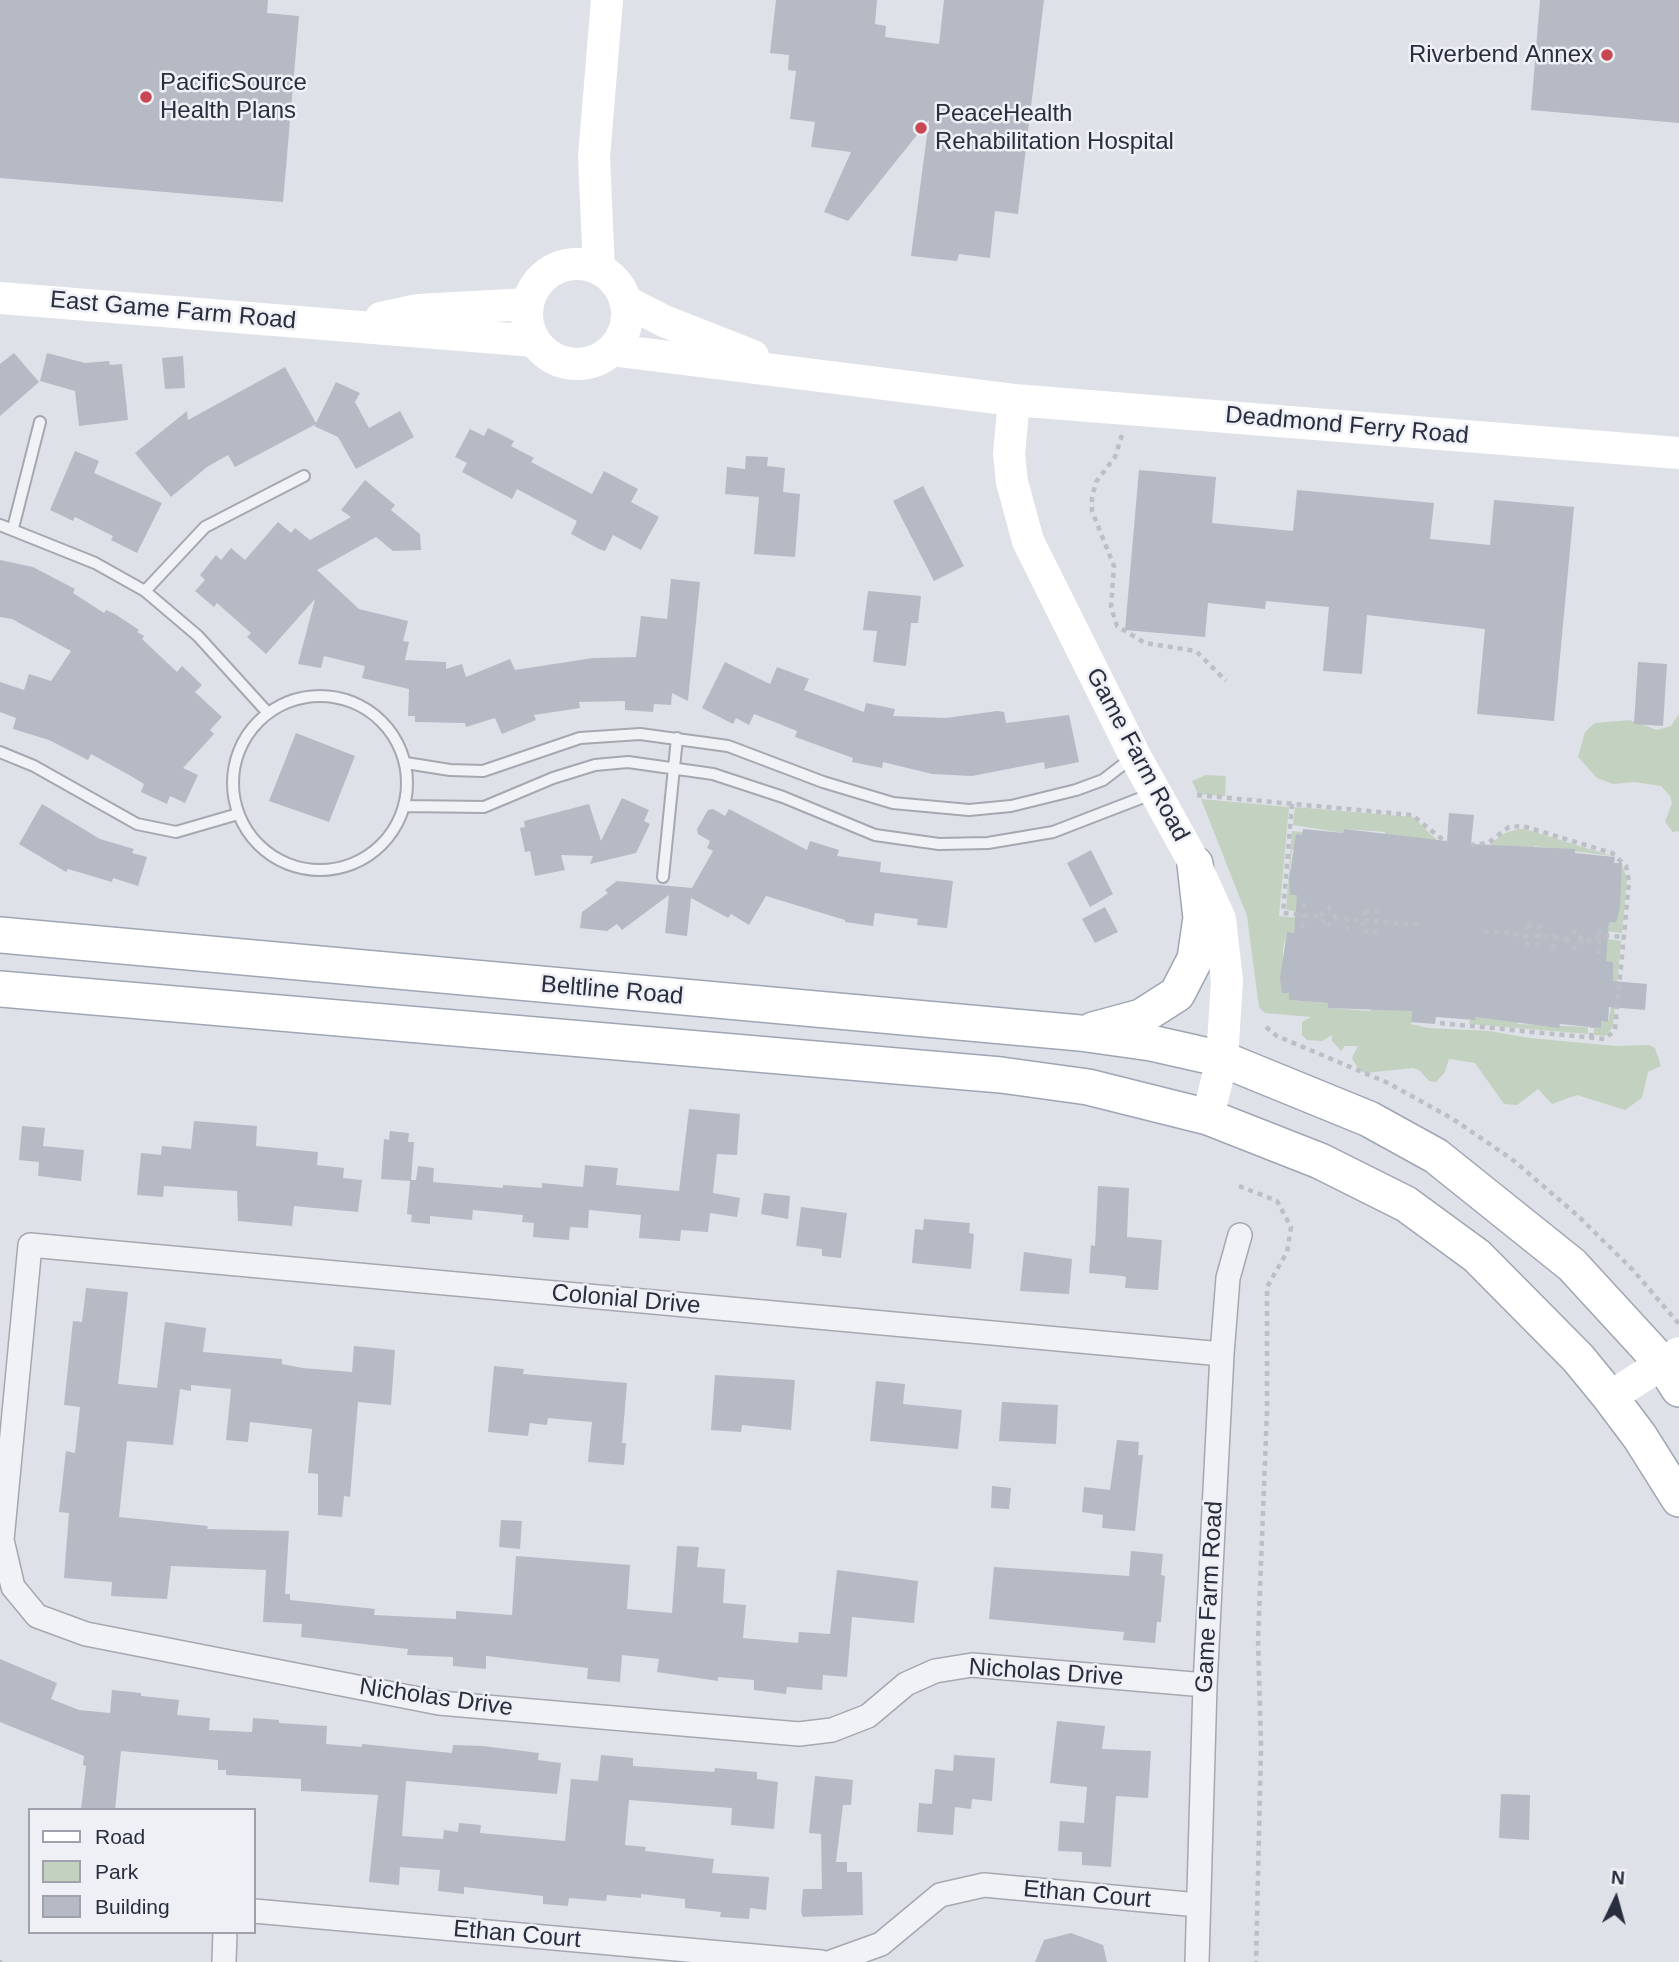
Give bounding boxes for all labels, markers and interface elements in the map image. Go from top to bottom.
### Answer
place label: Riverbend Annex [1409,41,1593,69]
marker: Riverbend Annex [1599,47,1615,63]
place label: PacificSource Health Plans [160,69,307,125]
marker: PacificSource Health Plans [138,89,154,105]
place label: PeaceHealth Rehabilitation Hospital [935,100,1174,156]
marker: PeaceHealth Rehabilitation Hospital [913,120,929,136]
street label: East Game Farm Road [49,286,297,336]
street label: Deadmond Ferry Road [1224,401,1470,451]
street label: Game Farm Road [1079,663,1195,847]
street label: Beltline Road [540,970,684,1012]
street label: Colonial Drive [550,1279,702,1321]
street label: Game Farm Road [1191,1500,1229,1694]
street label: Nicholas Drive [968,1653,1124,1693]
street label: Nicholas Drive [357,1673,515,1723]
legend [28,1808,256,1934]
text: Road [95,1825,145,1848]
text: Park [95,1860,138,1883]
north arrow [1581,1864,1651,1934]
text: N [1610,1867,1626,1889]
street label: Ethan Court [1022,1875,1152,1915]
text: Building [95,1895,170,1918]
street label: Ethan Court [452,1915,582,1955]

